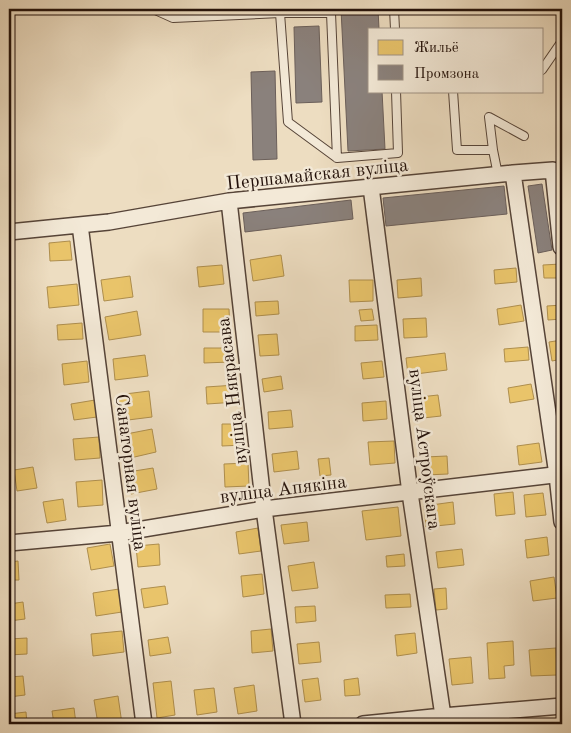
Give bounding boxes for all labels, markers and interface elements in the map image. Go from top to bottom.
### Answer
legend [368,28,544,92]
text: Жильё [414,41,459,56]
text: Промзона [414,67,480,82]
street label: Першамайская вуліца [225,156,410,194]
street label: вуліца Някрасава [215,316,252,465]
street label: вуліца Астроўскага [404,368,443,531]
street label: Санаторная вуліца [110,393,149,552]
street label: вуліца Апякіна [219,473,348,508]

